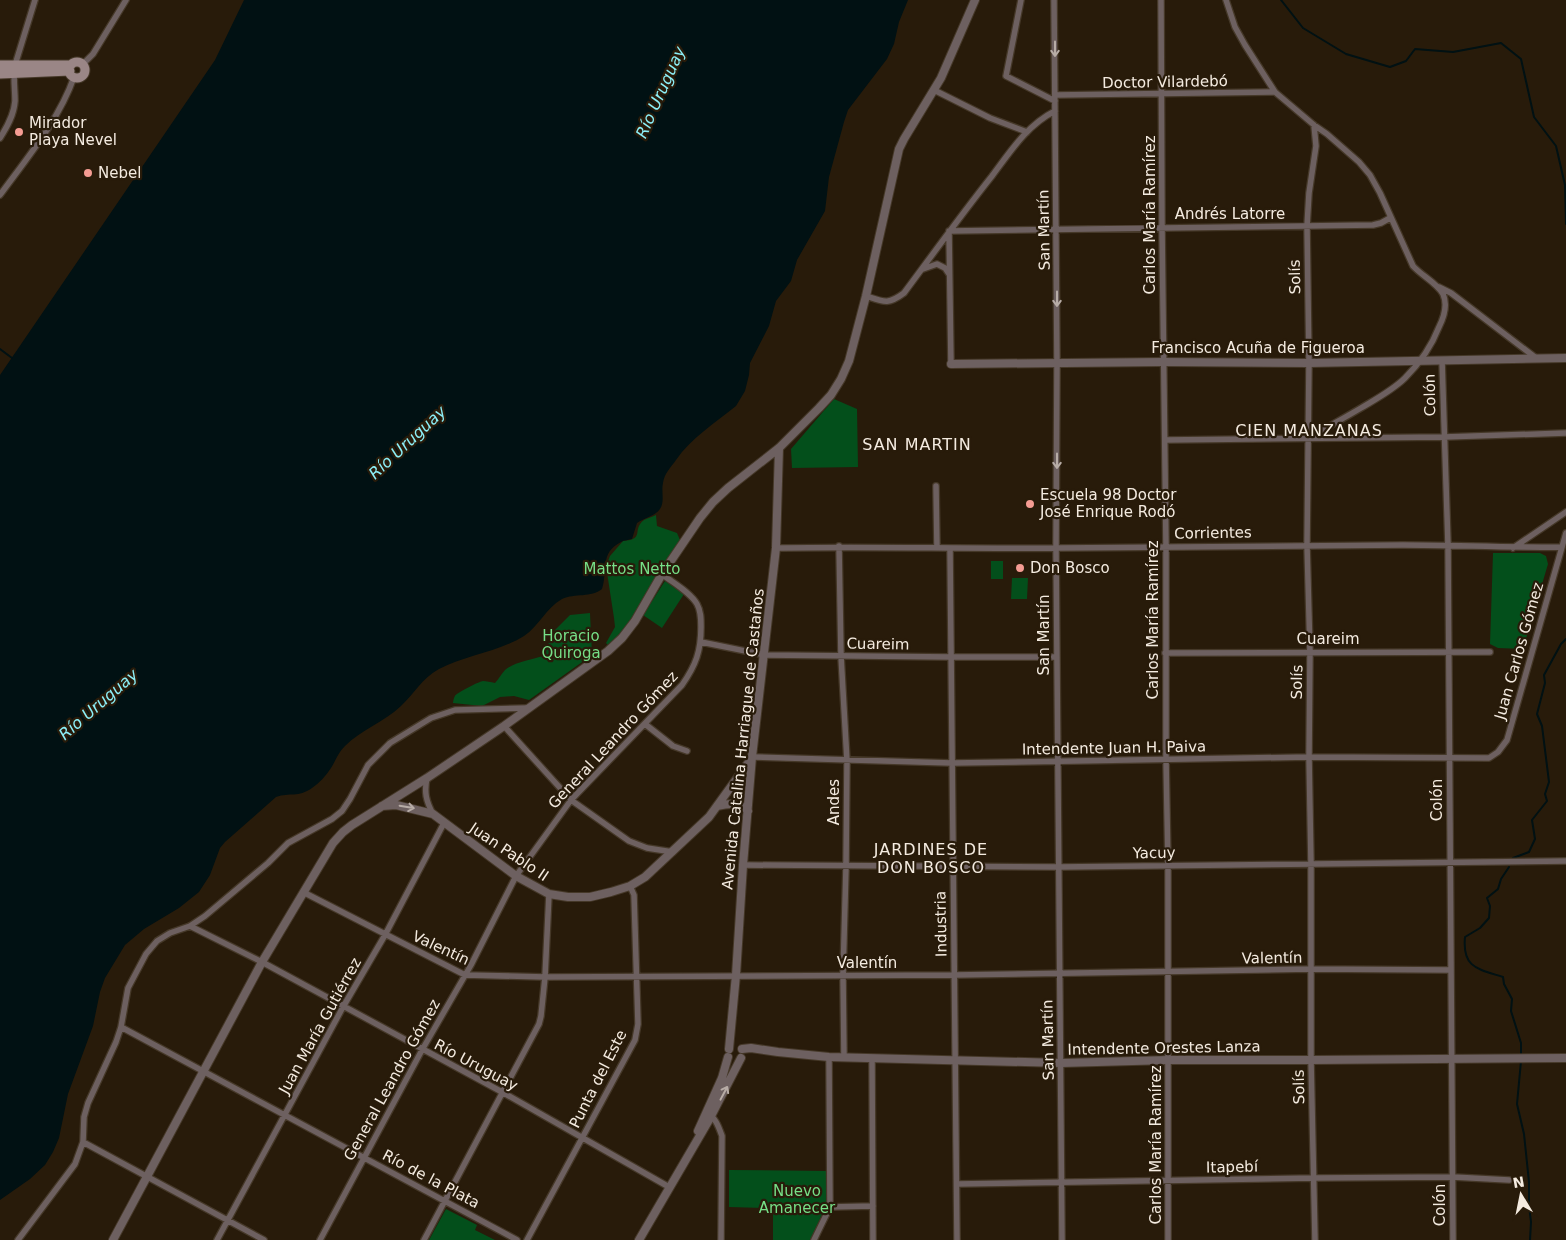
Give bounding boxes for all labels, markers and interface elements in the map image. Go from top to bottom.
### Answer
one-way arrow [1050,40,1060,56]
water label: Río Uruguay [632,43,689,141]
street label: Doctor Vilardebó [1102,72,1228,92]
place label: Mirador Playa Nevel [29,114,117,149]
marker: Mirador Playa Nevel [13,126,25,138]
street label: Carlos María Ramírez [1141,135,1159,295]
place label: Nebel [98,164,141,182]
marker: Nebel [82,167,94,179]
street label: San Martín [1034,189,1054,271]
street label: Andrés Latorre [1175,205,1285,223]
street label: Solís [1286,259,1304,295]
one-way arrow [1052,290,1062,306]
street label: Francisco Acuña de Figueroa [1151,339,1365,357]
street label: Colón [1421,374,1439,416]
water label: Río Uruguay [365,401,450,483]
district label: CIEN MANZANAS [1235,421,1383,440]
district label: SAN MARTIN [862,435,972,454]
one-way arrow [1052,452,1062,469]
place label: Escuela 98 Doctor José Enrique Rodó [1039,486,1177,521]
marker: Escuela 98 Doctor José Enrique Rodó [1024,498,1036,510]
street label: Corrientes [1174,523,1252,543]
street label: Carlos María Ramírez [1144,540,1162,700]
place label: Don Bosco [1030,559,1110,577]
park label: Mattos Netto [583,560,681,578]
marker: Don Bosco [1014,562,1026,574]
street label: Juan Carlos Gómez [1491,580,1547,723]
street label: Avenida Catalina Harriague de Castaños [718,587,768,890]
street label: San Martín [1035,595,1053,675]
park label: Horacio Quiroga [541,627,601,662]
street label: Cuareim [1296,630,1360,648]
street label: Cuareim [846,634,910,654]
street label: Solís [1288,664,1306,700]
water label: Río Uruguay [55,665,142,744]
street label: General Leandro Gómez [544,667,682,813]
street label: Intendente Juan H. Paiva [1022,737,1206,759]
street label: Andes [825,779,843,825]
street label: Colón [1428,779,1446,821]
one-way arrow [398,803,414,813]
street label: Juan Pablo II [465,818,552,885]
district label: JARDINES DE DON BOSCO [873,840,988,877]
street label: Yacuy [1131,844,1176,862]
street label: Industria [931,891,951,957]
street label: Valentín [410,927,472,969]
street label: Valentín [1241,948,1303,968]
street label: Valentín [837,954,897,972]
street label: Juan María Gutiérrez [275,955,365,1098]
street label: General Leandro Gómez [340,996,444,1164]
street label: San Martín [1038,999,1058,1081]
street label: Punta del Este [566,1027,630,1131]
street label: Río Uruguay [431,1035,521,1095]
street label: Intendente Orestes Lanza [1067,1037,1261,1059]
street label: Carlos María Ramírez [1147,1065,1165,1225]
street label: Solís [1290,1069,1308,1105]
one-way arrow [719,1085,729,1100]
street label: Río de la Plata [379,1146,483,1212]
street label: Itapebí [1206,1158,1259,1176]
north arrow [1496,1170,1546,1220]
text: N [1512,1173,1526,1191]
park label: Nuevo Amanecer [759,1182,836,1217]
street label: Colón [1431,1184,1449,1226]

